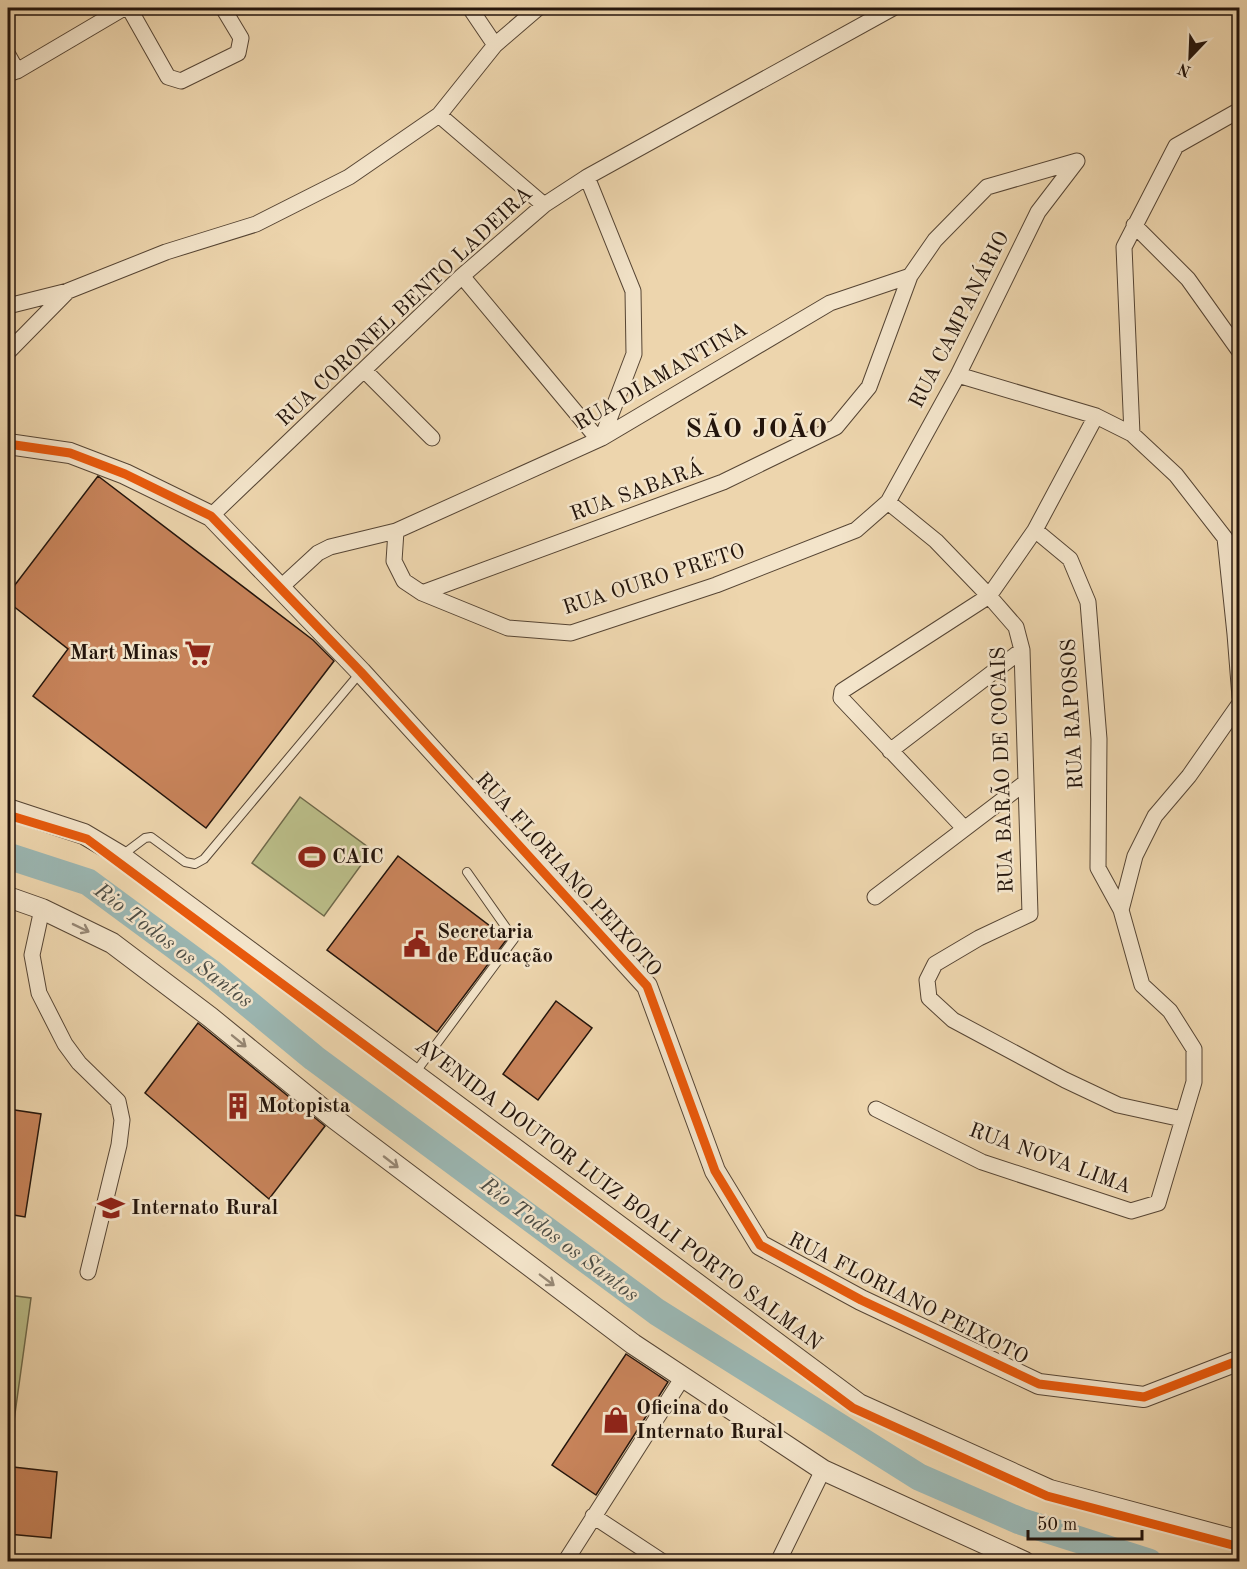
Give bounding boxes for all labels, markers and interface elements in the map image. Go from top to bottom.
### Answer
north arrow [1160,27,1220,87]
text: N [1175,59,1194,79]
street label: RUA CORONEL BENTO LADEIRA [273,183,537,431]
street label: RUA CAMPANÁRIO [903,226,1014,412]
street label: RUA DIAMANTINA [571,319,751,435]
district label: SÃO JOÃO [685,412,829,443]
street label: RUA SABARÁ [566,454,706,526]
street label: RUA OURO PRETO [560,541,748,619]
supermarket icon: Mart Minas [183,638,213,668]
street label: RUA RAPOSOS [1059,638,1087,790]
place label: Mart Minas [70,643,178,664]
street label: RUA BARÃO DE COCAIS [984,646,1018,894]
street label: RUA FLORIANO PEIXOTO [471,769,665,981]
sports icon: CAIC [297,842,327,872]
place label: CAIC [332,847,384,868]
water label: Rio Todos os Santos [89,879,256,1013]
one-way arrow [71,922,89,934]
place label: Secretaria de Educação [437,922,553,967]
public building icon: Secretaria de Educação [402,929,432,959]
one-way arrow [231,1034,247,1047]
street label: AVENIDA DOUTOR LUIZ BOALI PORTO SALMAN [411,1035,825,1355]
building icon: Motopista [223,1091,253,1121]
place label: Motopista [258,1096,351,1117]
street label: RUA NOVA LIMA [966,1120,1134,1198]
one-way arrow [383,1156,399,1169]
water label: Rio Todos os Santos [475,1173,642,1307]
school or university icon: Internato Rural [96,1193,126,1223]
place label: Internato Rural [131,1198,278,1219]
street label: RUA FLORIANO PEIXOTO [785,1229,1031,1369]
one-way arrow [538,1274,554,1287]
place label: Oficina do Internato Rural [636,1398,783,1443]
shop icon: Oficina do Internato Rural [601,1405,631,1435]
scale bar [1028,1503,1142,1541]
text: 50 m [1037,1516,1077,1534]

